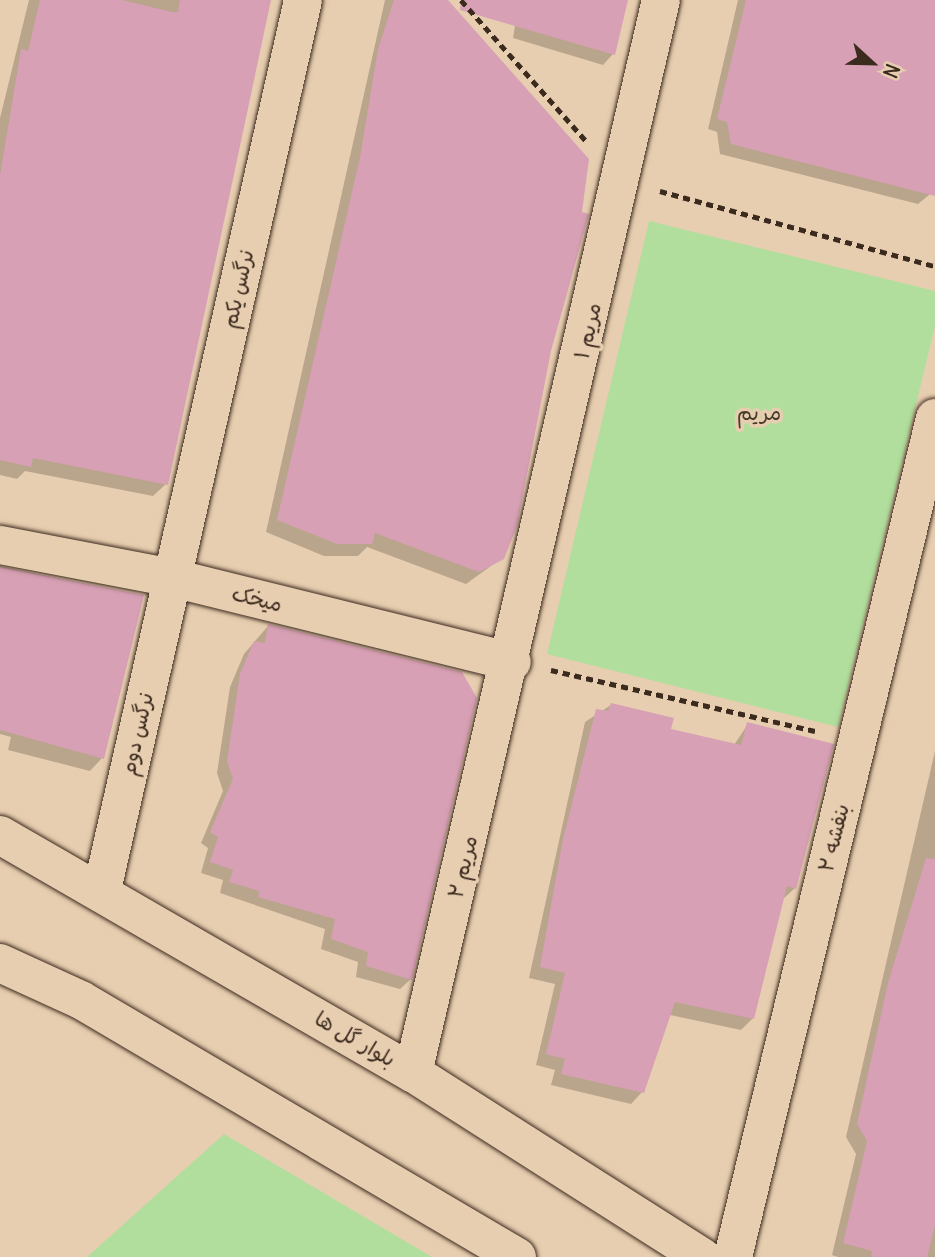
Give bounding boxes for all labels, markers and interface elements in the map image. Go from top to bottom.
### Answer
north arrow [837,28,907,98]
text: N [878,60,905,81]
street label: نرگس یکم [217,247,259,331]
street label: مریم ۱ [569,300,607,362]
park label: مریم [737,400,781,426]
street label: میخک [229,581,285,617]
street label: نرگس دوم [115,690,159,778]
street label: بنفشه ۲ [813,801,855,875]
street label: مریم ۲ [443,833,483,901]
street label: بلوار گل ها [310,1006,400,1072]

